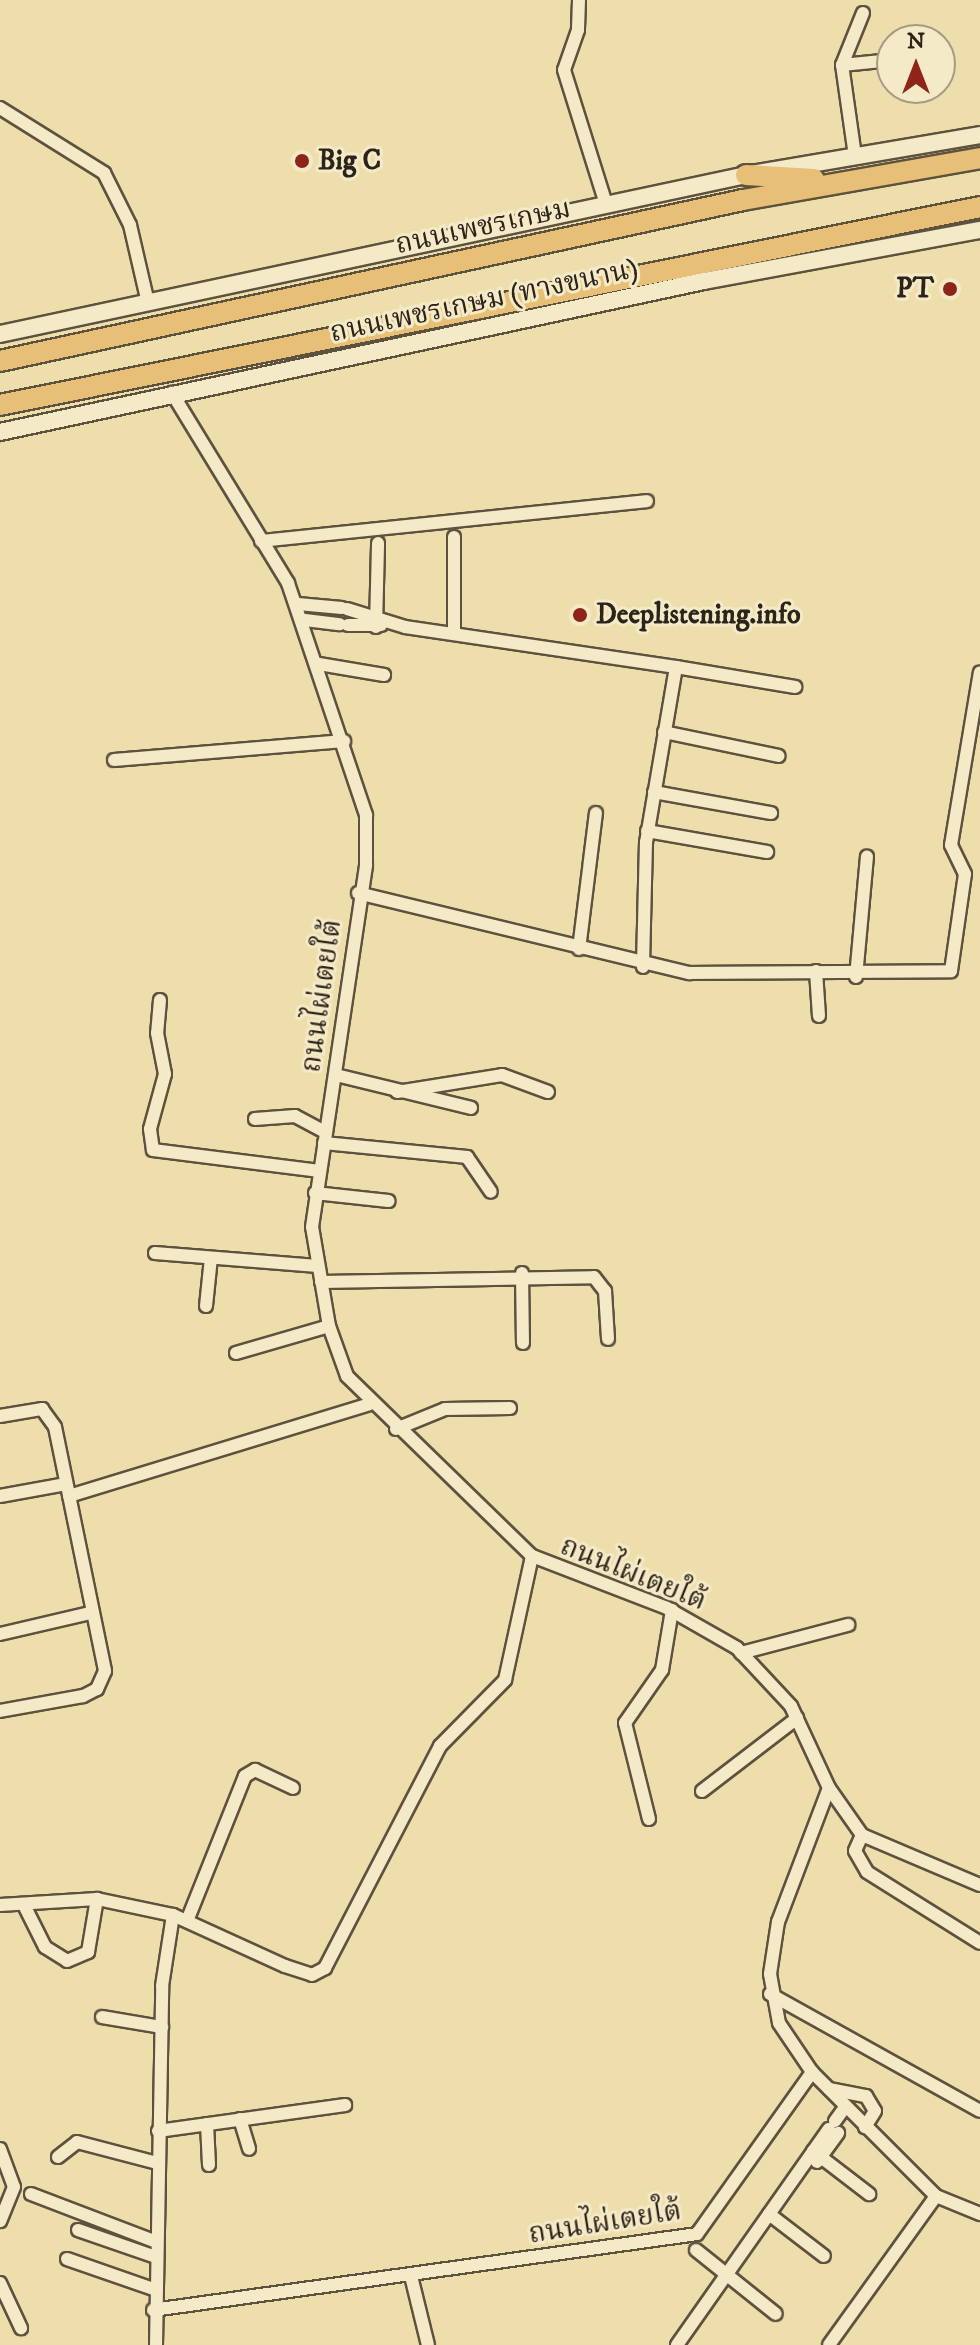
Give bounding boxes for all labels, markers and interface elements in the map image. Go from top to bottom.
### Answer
north arrow [876,24,956,104]
text: N [907,28,925,55]
place label: Big C [318,144,381,178]
marker: Big C [293,152,311,170]
street label: ถนนเพชรเกษม [392,192,574,262]
street label: ถนนเพชรเกษม (ทางขนาน) [327,252,641,350]
place label: PT [896,272,934,306]
marker: PT [941,280,959,298]
place label: Deeplistening.info [596,598,801,632]
marker: Deeplistening.info [571,606,589,624]
street label: ถนนไผ่เตยใต้ [295,917,349,1075]
street label: ถนนไผ่เตยใต้ [555,1530,711,1618]
street label: ถนนไผ่เตยใต้ [526,2194,684,2252]

